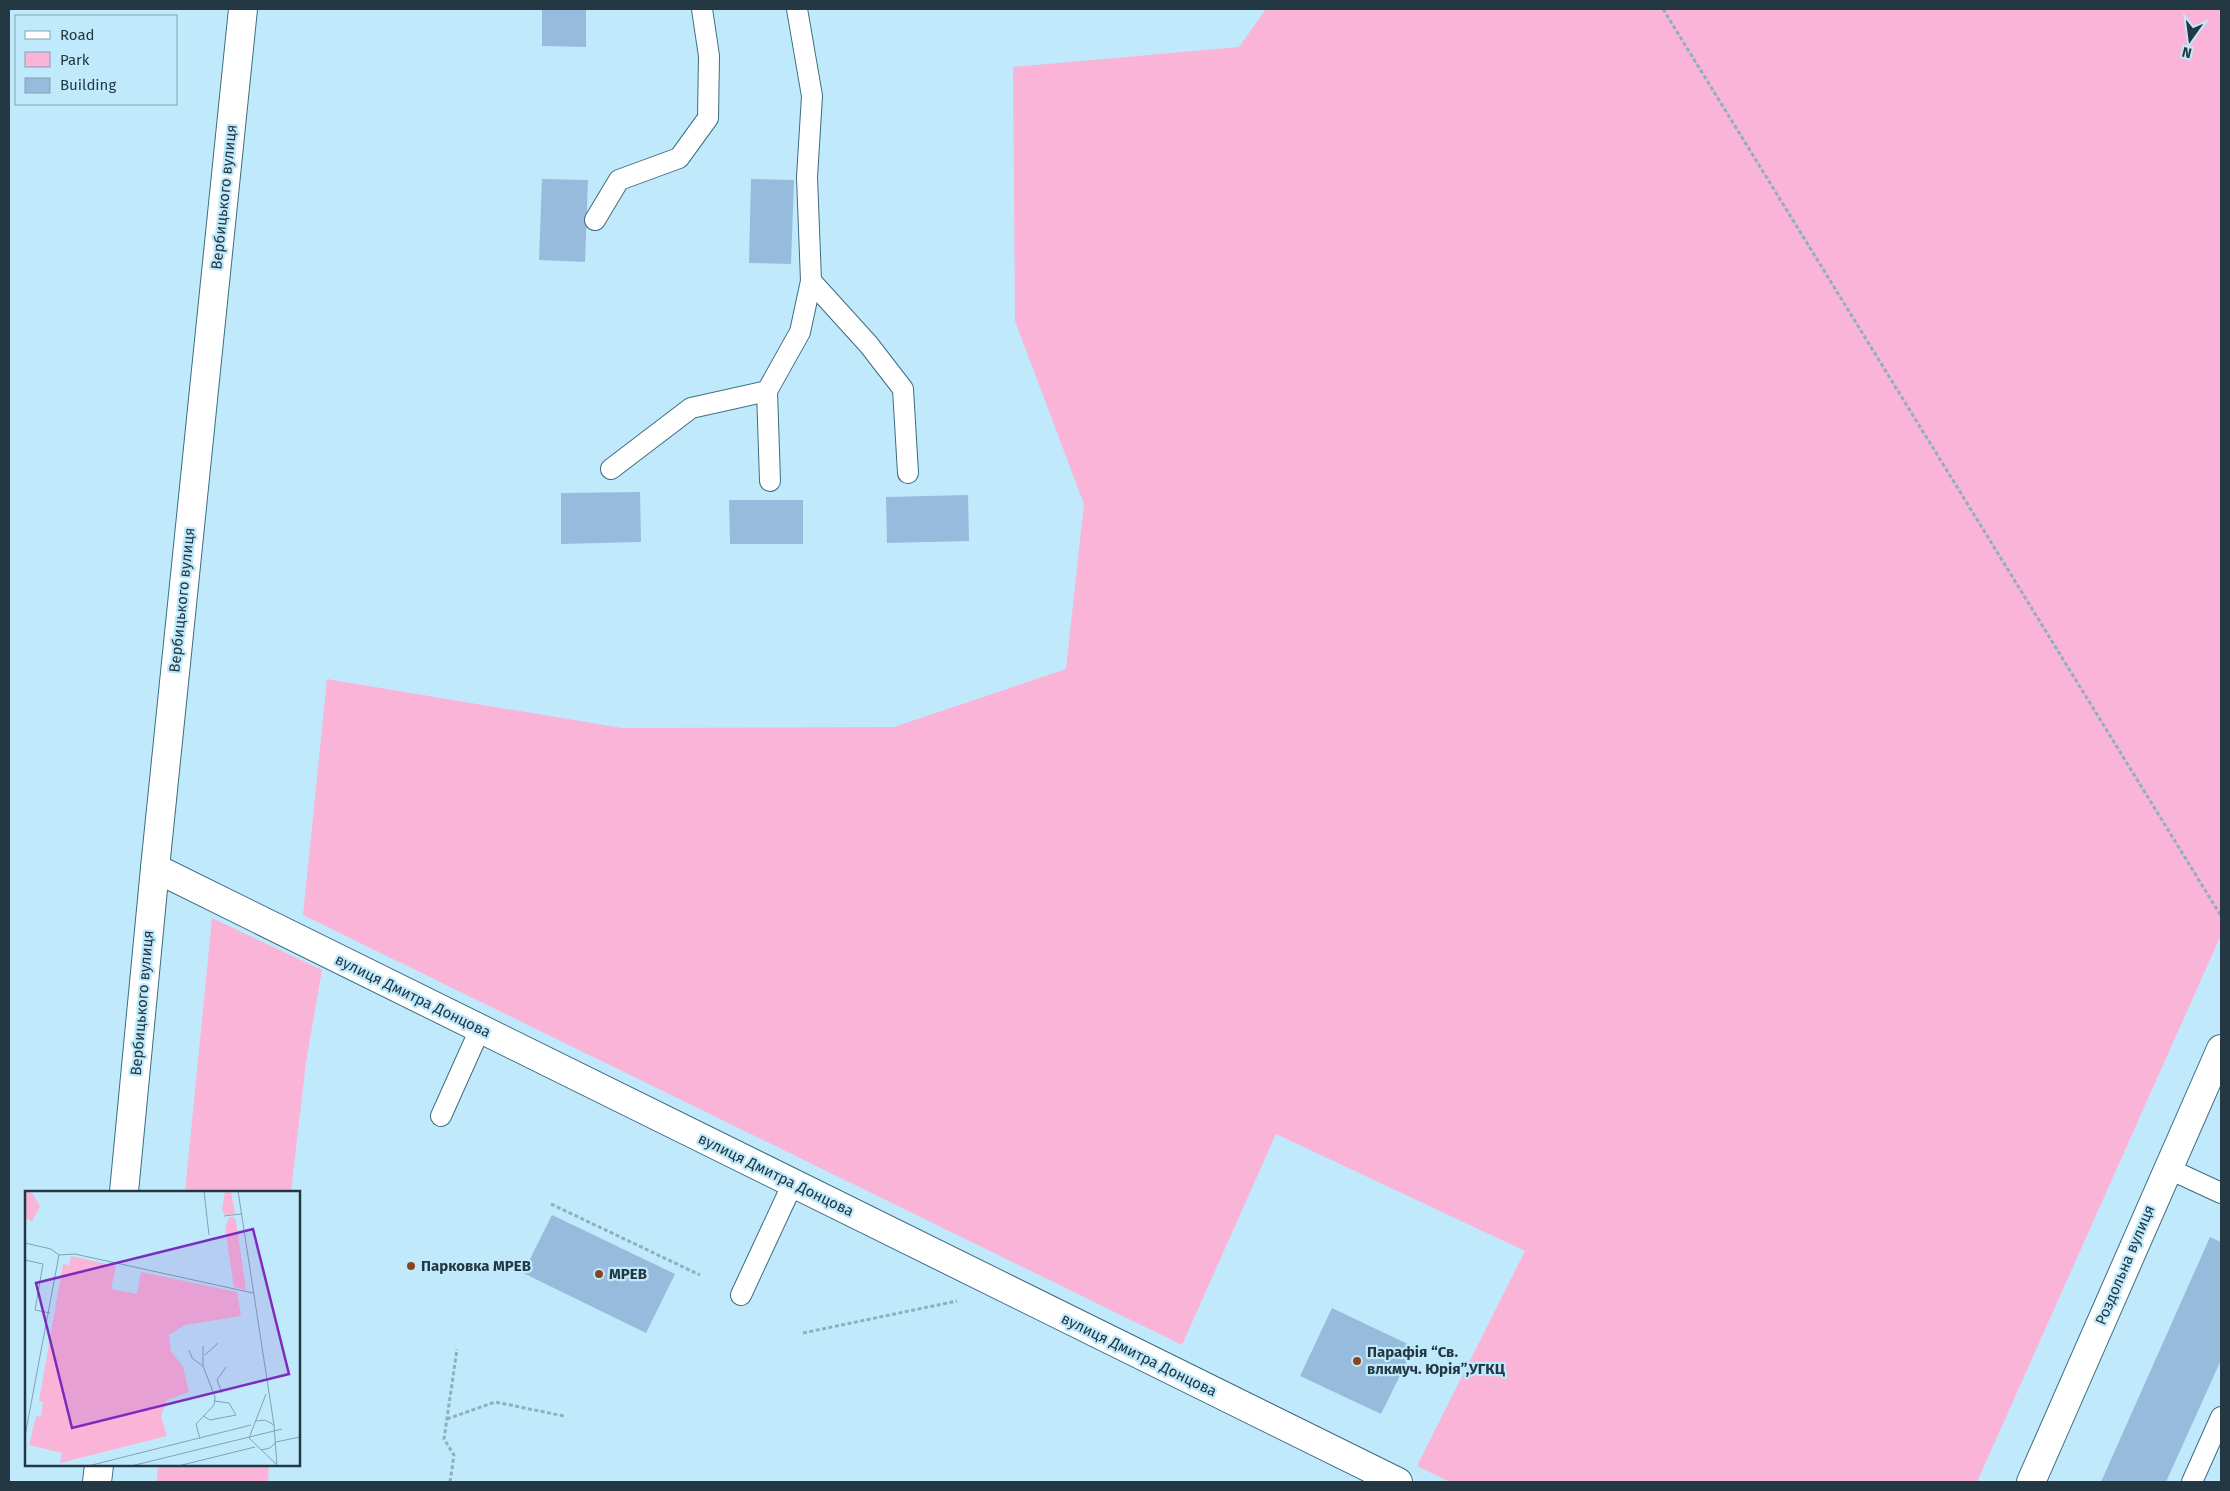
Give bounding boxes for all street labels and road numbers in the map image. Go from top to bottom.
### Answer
street label: Вербицького вулиця [207,124,241,270]
street label: Вербицького вулиця [165,527,199,673]
street label: Вербицького вулиця [127,930,157,1076]
street label: вулиця Дмитра Донцова [332,950,494,1042]
street label: вулиця Дмитра Донцова [695,1129,857,1221]
street label: Роздольна вулиця [2092,1202,2158,1328]
street label: вулиця Дмитра Донцова [1058,1309,1220,1401]

